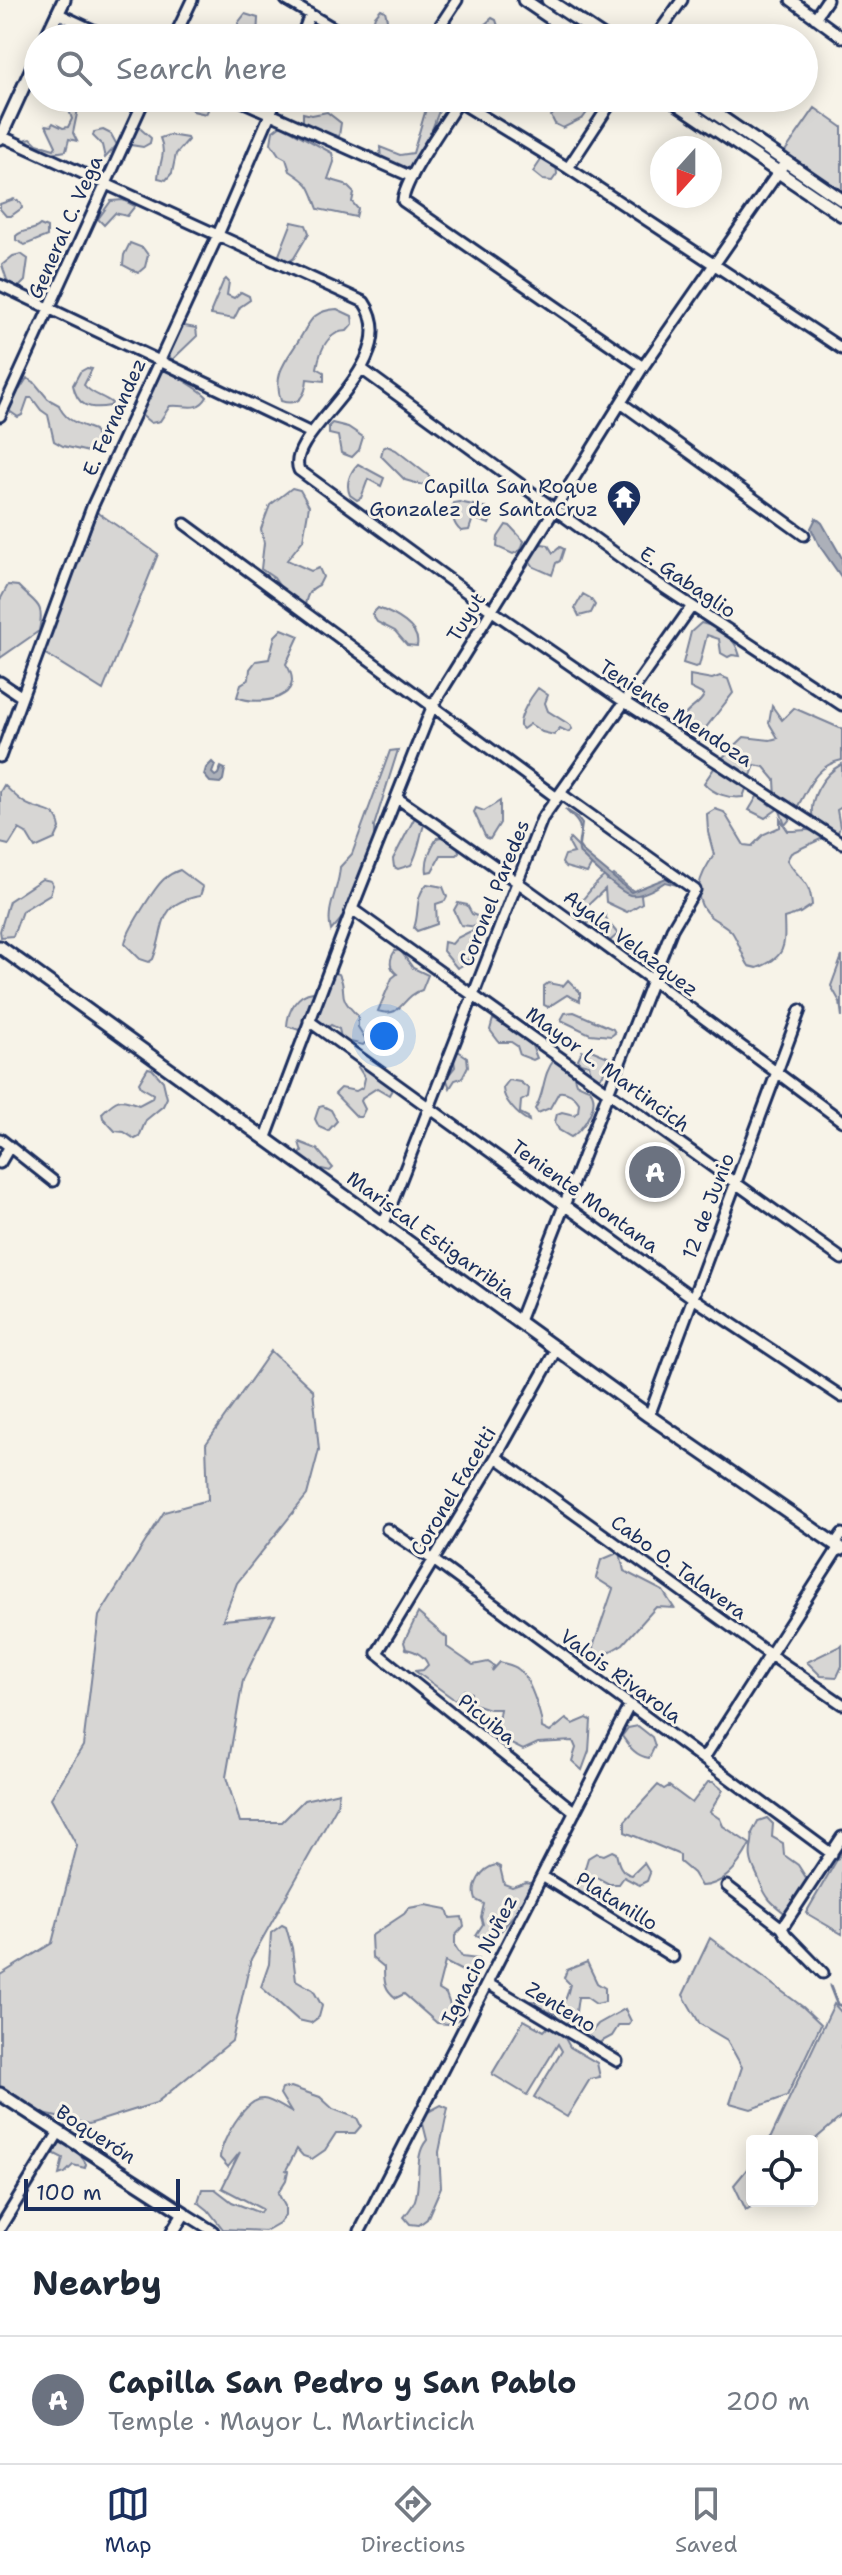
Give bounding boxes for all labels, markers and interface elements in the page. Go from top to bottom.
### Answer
search box [24,24,818,112]
icon: search [52,46,96,90]
text: Search here [116,48,287,89]
north arrow [650,136,722,208]
street label: General C. Vega [22,151,108,303]
street label: E. Fernandez [76,354,152,480]
place label: Capilla San Roque Gonzalez de SantaCruz [369,473,598,522]
temple icon: Capilla San Roque Gonzalez de SantaCruz [605,478,643,528]
street label: E. Gabaglio [635,540,741,624]
street label: Tuyut [441,588,491,646]
street label: Teniente Mendoza [594,654,758,773]
street label: Coronel Paredes [453,816,535,970]
street label: Ayala Velazquez [558,884,704,1002]
street label: Mayor L. Martincich [521,1001,695,1137]
your location [364,1016,404,1056]
street label: Teniente Montana [506,1134,664,1259]
pin: A [629,1142,681,1202]
street label: 12 de Junio [676,1149,740,1263]
street label: Mariscal Estigarribia [342,1165,521,1305]
street label: Coronel Facetti [404,1422,502,1560]
street label: Cabo O. Talavera [606,1509,753,1626]
street label: Valois Rivarola [555,1623,687,1729]
street label: Picuiba [453,1688,522,1751]
street label: Platanillo [571,1866,663,1936]
street label: Ignacio Nuñez [435,1891,523,2029]
street label: Zenteno [521,1976,601,2038]
street label: Boquerón [51,2098,141,2170]
map controls [746,2135,818,2207]
button: locate [746,2135,818,2207]
scale bar [24,2175,180,2211]
text: 100 m [36,2178,102,2207]
text: Nearby [32,2260,162,2306]
text: Capilla San Pedro y San Pablo [108,2362,576,2403]
text: A [48,2383,68,2418]
text: 200 m [725,2383,810,2418]
text: Temple · Mayor L. Martincich [108,2403,475,2438]
tab: Map [105,2482,152,2559]
tab: Directions [361,2482,466,2559]
tab: Saved [675,2482,737,2559]

